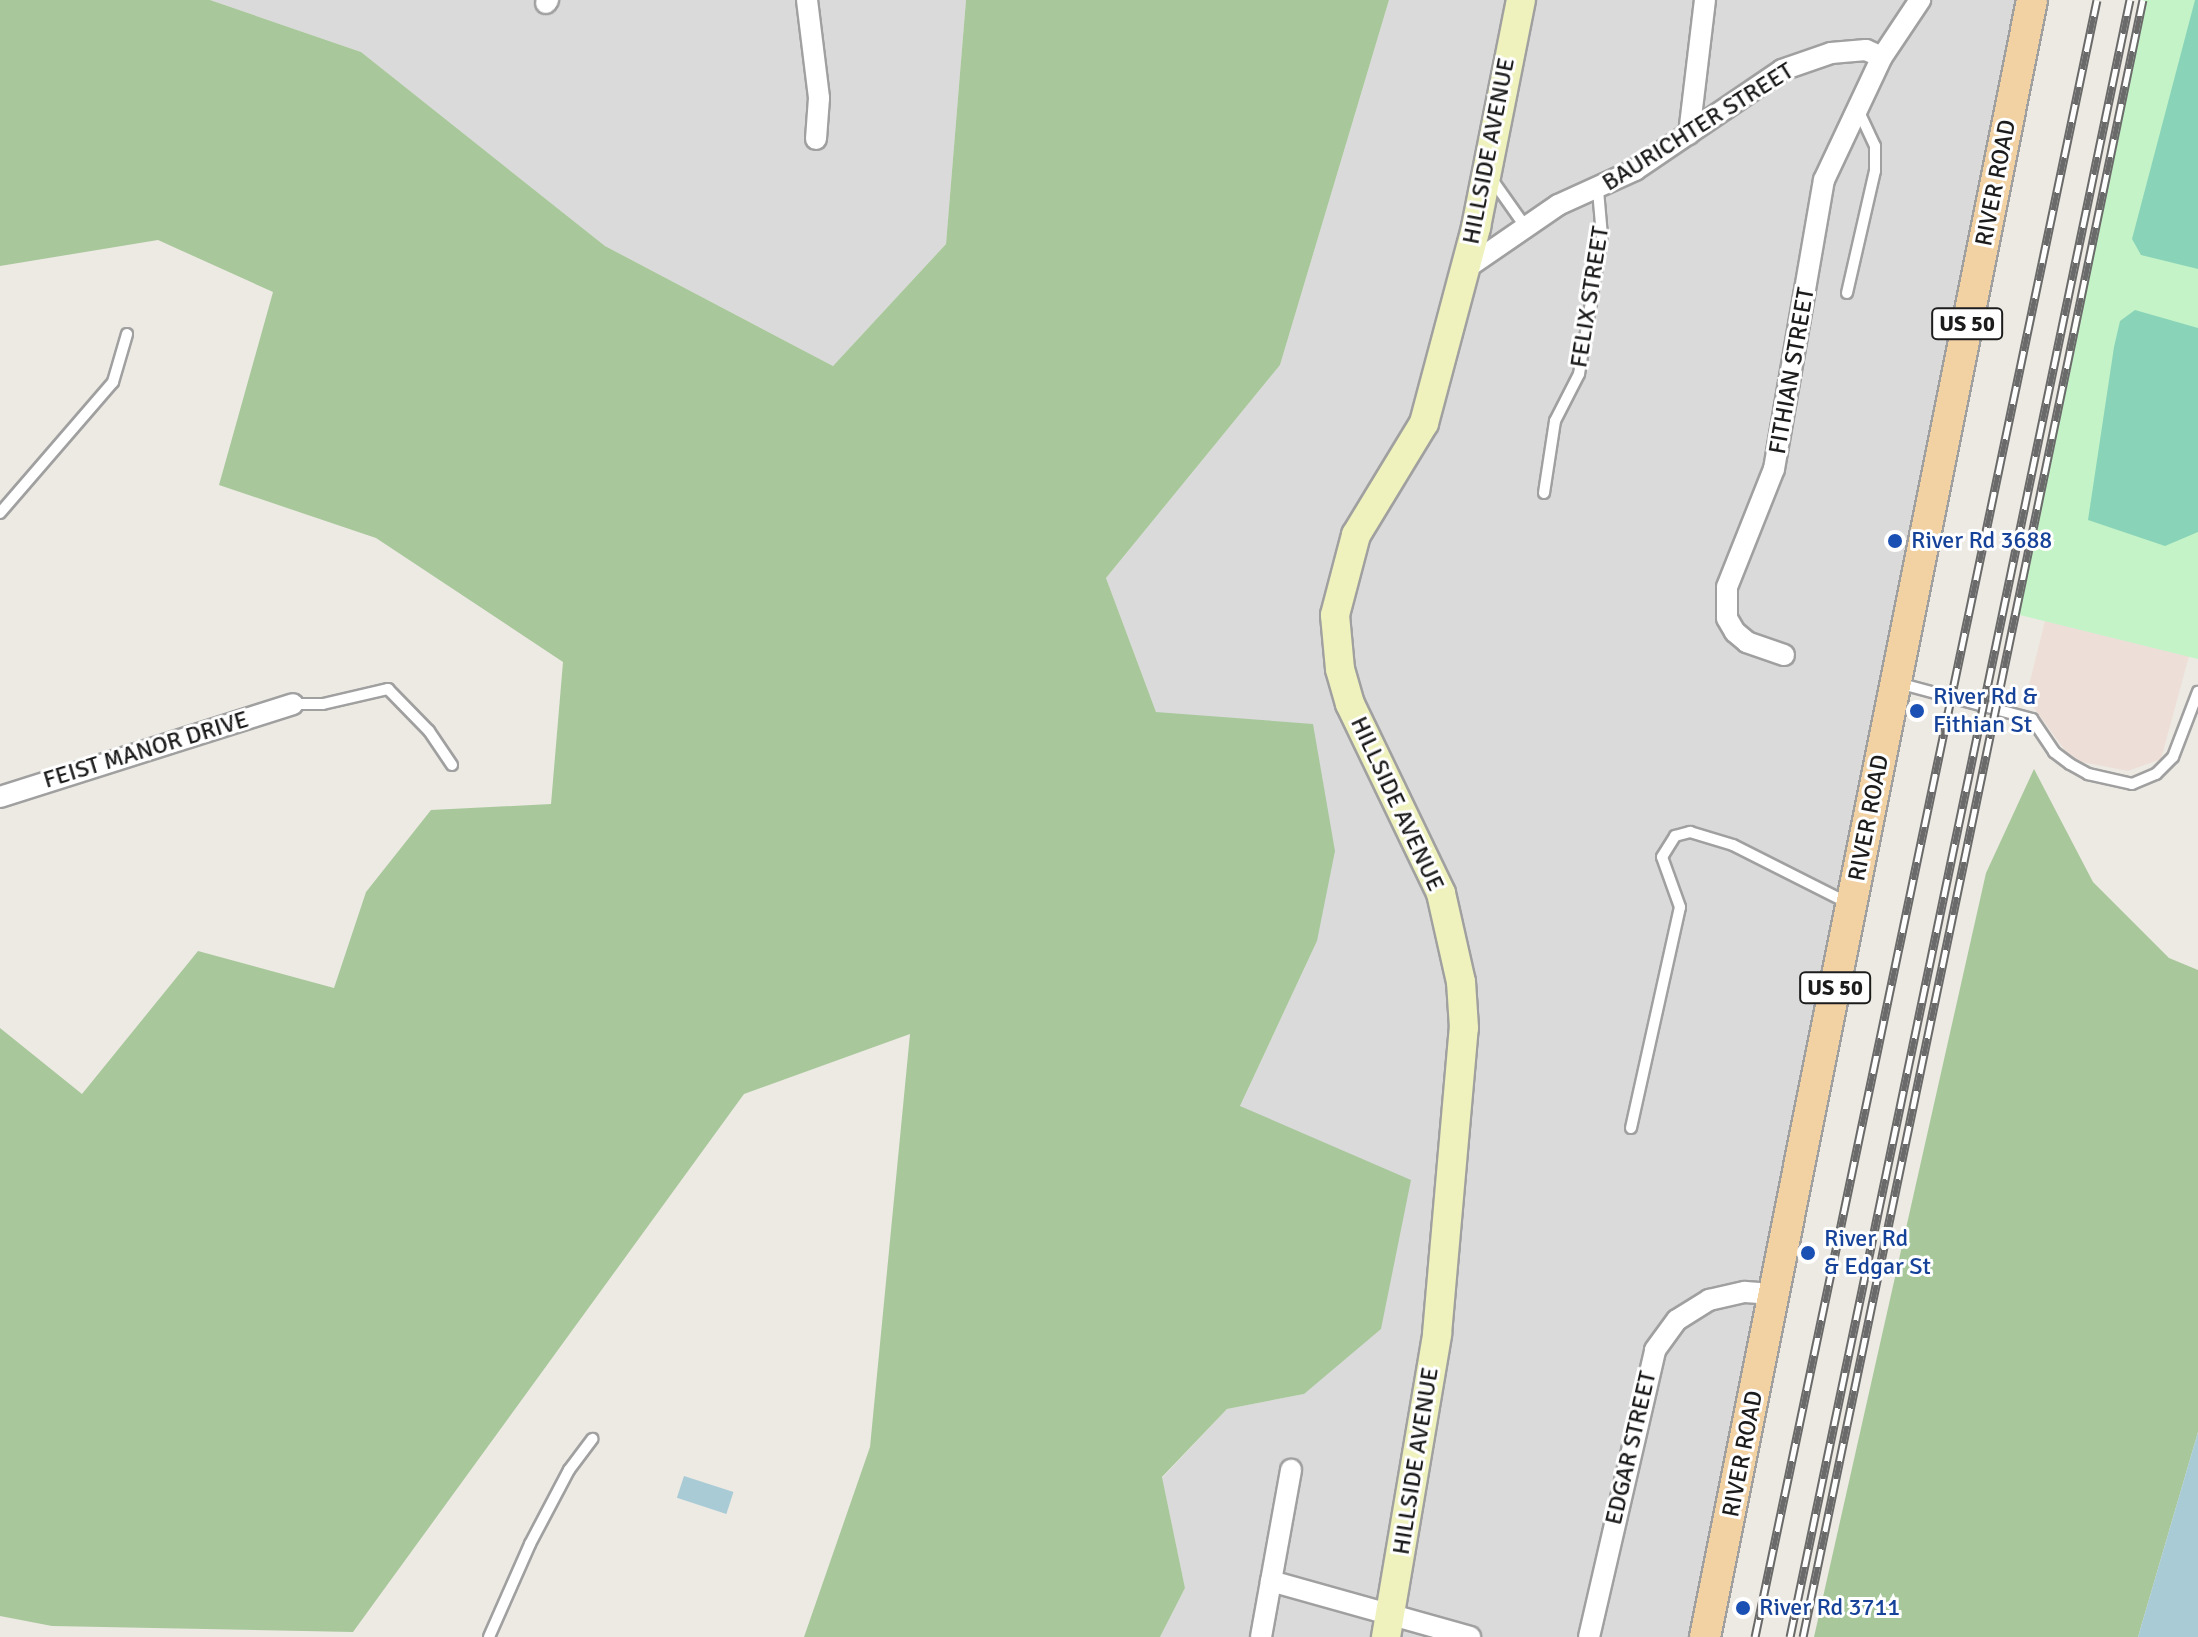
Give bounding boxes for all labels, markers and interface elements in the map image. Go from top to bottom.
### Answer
street label: HILLSIDE AVENUE [1457,55,1521,247]
street label: BAURICHTER STREET [1597,57,1799,197]
street label: RIVER ROAD [1970,117,2022,249]
street label: FELIX STREET [1565,224,1615,370]
street label: FITHIAN STREET [1763,285,1821,457]
road number: US 50 [1931,306,2003,342]
place label: River Rd 3688 [1911,527,2052,555]
marker: River Rd 3688 [1886,532,1904,550]
place label: River Rd & Fithian St [1933,683,2037,739]
marker: River Rd & Fithian St [1908,702,1926,720]
street label: FEIST MANOR DRIVE [40,705,252,795]
street label: HILLSIDE AVENUE [1344,712,1450,896]
street label: RIVER ROAD [1843,752,1895,884]
road number: US 50 [1799,970,1871,1006]
place label: River Rd & Edgar St [1824,1225,1931,1281]
marker: River Rd & Edgar St [1799,1244,1817,1262]
street label: HILLSIDE AVENUE [1387,1365,1445,1557]
street label: EDGAR STREET [1599,1368,1663,1528]
street label: RIVER ROAD [1717,1388,1769,1520]
place label: River Rd 3711 [1759,1594,1900,1622]
marker: River Rd 3711 [1734,1599,1752,1617]

